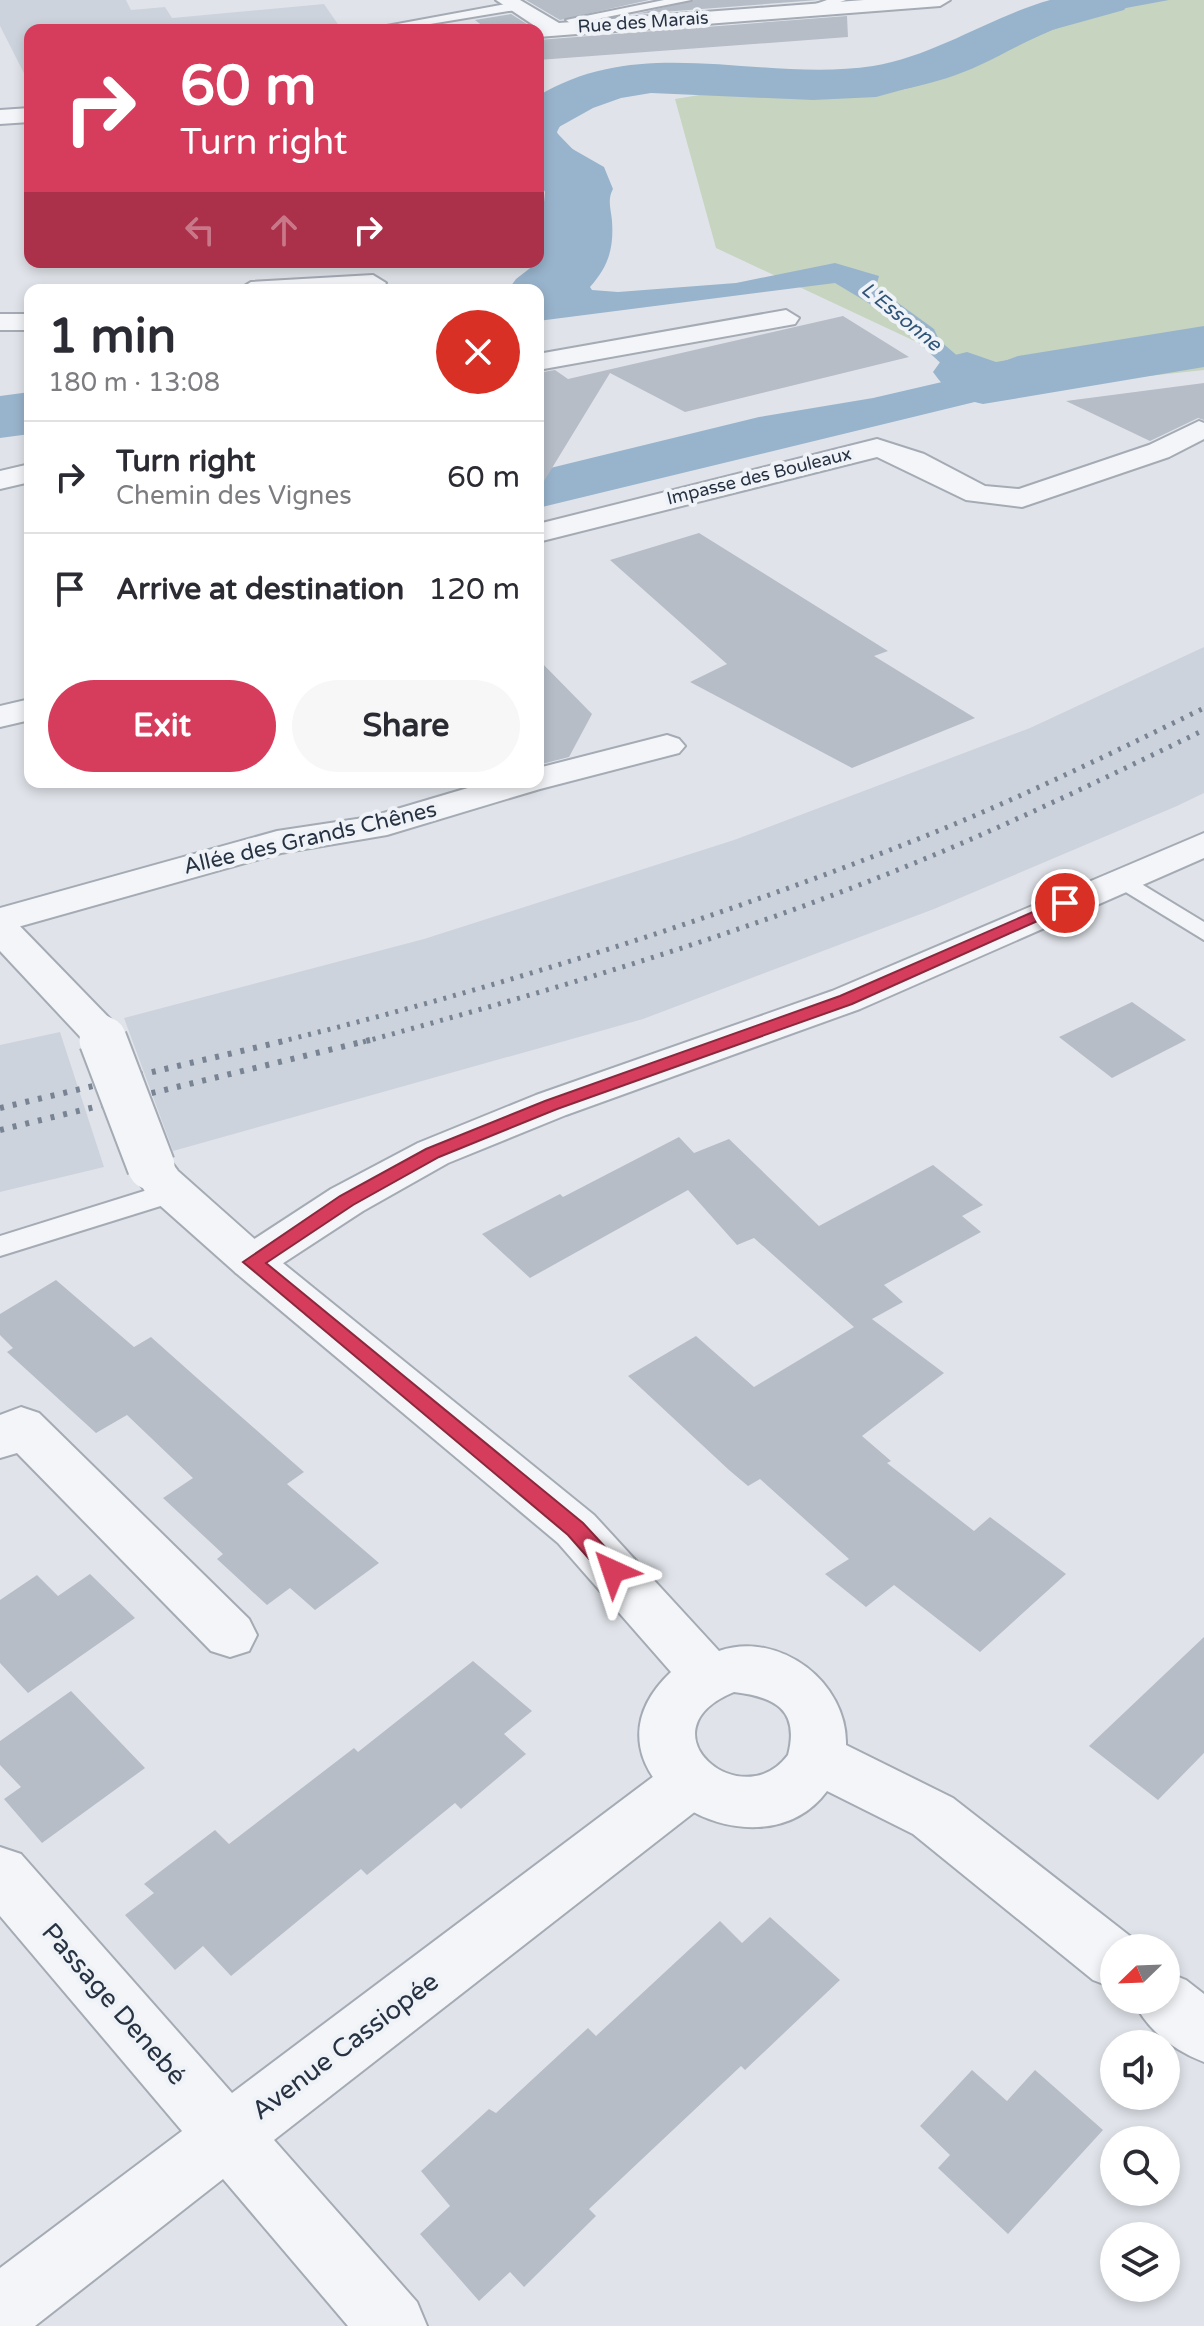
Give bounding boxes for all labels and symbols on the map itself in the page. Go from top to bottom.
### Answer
street label: Rue des Marais [577,6,709,38]
water label: L'Essonne [856,278,947,357]
street label: Impasse des Bouleaux [664,442,854,510]
street label: Allée des Grands Chênes [181,796,439,880]
pin [1031,869,1099,937]
position arrow [571,1529,655,1613]
street label: Passage Denebé [35,1917,193,2091]
north arrow [1100,1934,1180,2014]
street label: Avenue Cassiopée [246,1966,444,2126]

